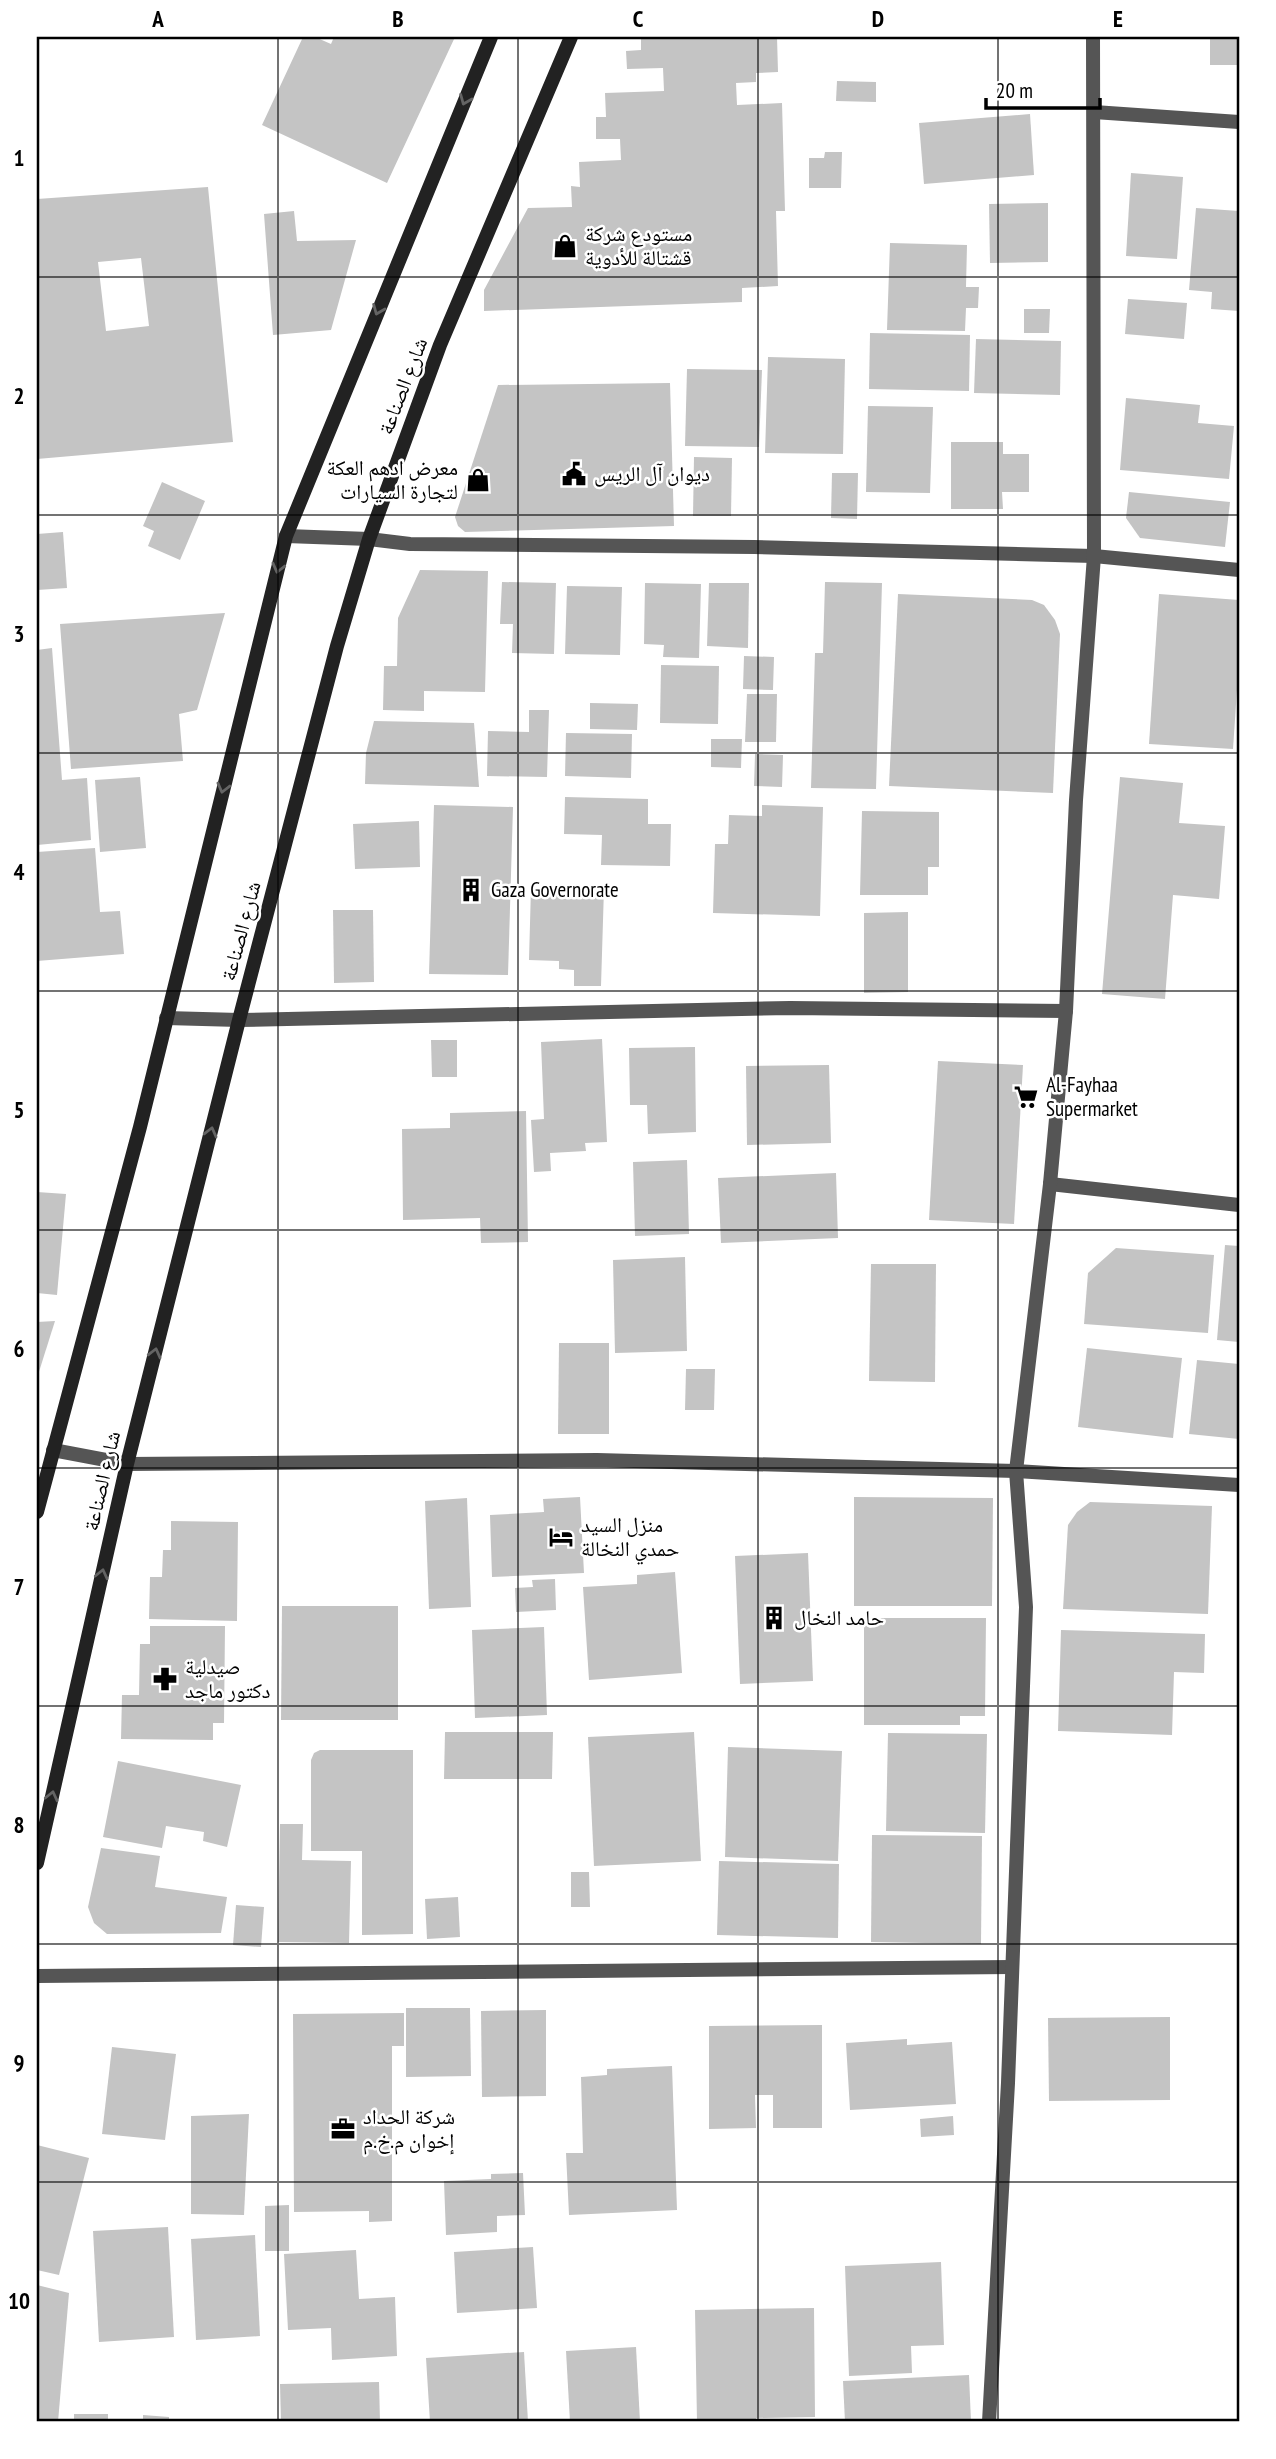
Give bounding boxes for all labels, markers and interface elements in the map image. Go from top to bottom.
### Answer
text: A [151,4,164,33]
text: B [392,4,404,33]
text: C [633,4,644,33]
text: D [872,4,884,33]
text: E [1113,4,1123,33]
scale bar [986,66,1099,110]
text: 20 m [996,77,1033,104]
one-way arrow [459,93,473,105]
text: 1 [14,143,25,172]
place label: مستودع شركة قشتالة للأدوية [585,220,692,271]
shop icon: مستودع شركة قشتالة للأدوية [551,232,579,260]
one-way arrow [373,304,387,316]
street label: شارع الصناعة [372,334,433,438]
text: 2 [14,381,25,410]
place label: معرض ادهم العكة لتجارة السيارات [327,454,458,505]
public building icon: ديوان آل الريس [560,460,588,488]
place label: ديوان آل الريس [594,460,710,487]
shop icon: معرض ادهم العكة لتجارة السيارات [464,466,492,494]
one-way arrow [272,561,286,573]
text: 3 [14,619,25,648]
one-way arrow [217,782,231,794]
text: 4 [14,857,25,886]
building icon: Gaza Governorate [457,876,485,904]
place label: Gaza Governorate [491,876,619,903]
street label: شارع الصناعة [214,878,267,983]
place label: Al-Fayhaa Supermarket [1046,1071,1138,1122]
supermarket icon: Al-Fayhaa Supermarket [1012,1083,1040,1111]
text: 5 [14,1095,25,1124]
one-way arrow [203,1126,217,1138]
text: 6 [14,1334,25,1363]
one-way arrow [147,1347,161,1359]
street label: شارع الصناعة [77,1428,126,1533]
place label: منزل السيد حمدي النخالة [581,1511,679,1565]
hotel icon: منزل السيد حمدي النخالة [547,1523,575,1551]
one-way arrow [94,1568,109,1580]
text: 7 [14,1572,25,1601]
building icon: حامد النخال [760,1604,788,1632]
place label: حامد النخال [794,1604,884,1631]
place label: صيدلية دكتور ماجد [185,1653,271,1704]
pharmacy icon: صيدلية دكتور ماجد [151,1665,179,1693]
one-way arrow [44,1790,58,1802]
text: 8 [14,1810,25,1839]
text: 9 [14,2048,25,2077]
place label: شركة الحداد إخوان م.خ.م [363,2103,455,2155]
office icon: شركة الحداد إخوان م.خ.م [329,2115,357,2143]
text: 10 [8,2286,30,2315]

